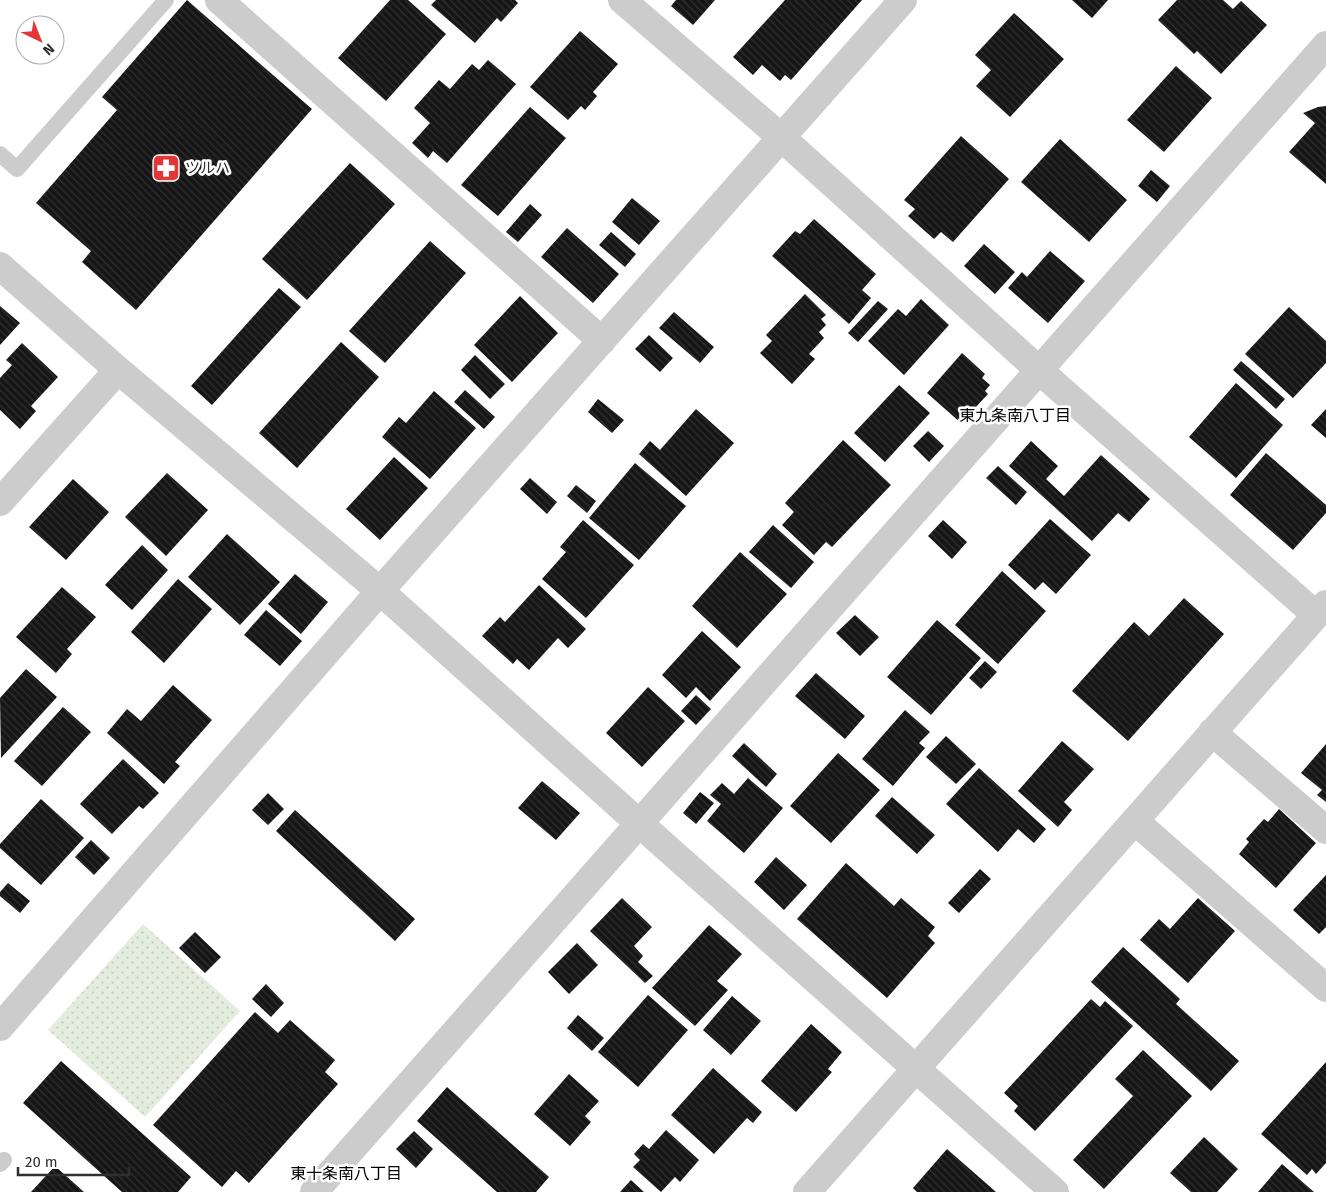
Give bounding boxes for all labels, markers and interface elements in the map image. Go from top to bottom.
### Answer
north arrow [15,15,65,65]
text: N [39,40,58,59]
pharmacy icon: ツルハ [151,153,181,183]
place label: ツルハ [185,159,230,177]
district label: 東九条南八丁目 [959,406,1071,425]
scale bar [18,1144,129,1176]
text: 20 m [25,1153,58,1171]
district label: 東十条南八丁目 [290,1164,402,1183]

